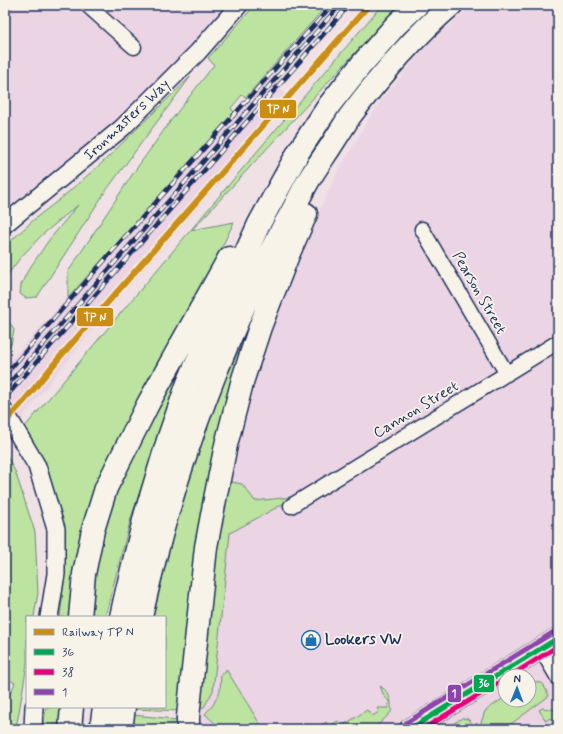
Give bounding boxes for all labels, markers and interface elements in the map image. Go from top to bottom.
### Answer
street label: Ironmasters Way [80,75,174,165]
line badge: TP N [259,99,297,119]
text: TP N [267,103,290,117]
street label: Pearson Street [447,248,511,338]
line badge: TP N [76,307,114,327]
text: TP N [84,311,107,325]
street label: Cannon Street [370,376,463,443]
legend [26,616,166,708]
text: Railway TP N [62,625,134,641]
shop icon: Lookers VW [300,629,322,651]
place label: Lookers VW [325,630,402,650]
text: 36 [62,645,74,661]
text: 38 [62,665,74,681]
north arrow [497,668,537,708]
text: N [513,672,521,686]
line badge: 36 [473,674,495,693]
text: 36 [478,677,490,691]
line badge: 1 [447,684,462,703]
text: 1 [62,685,67,701]
text: 1 [452,687,457,701]

